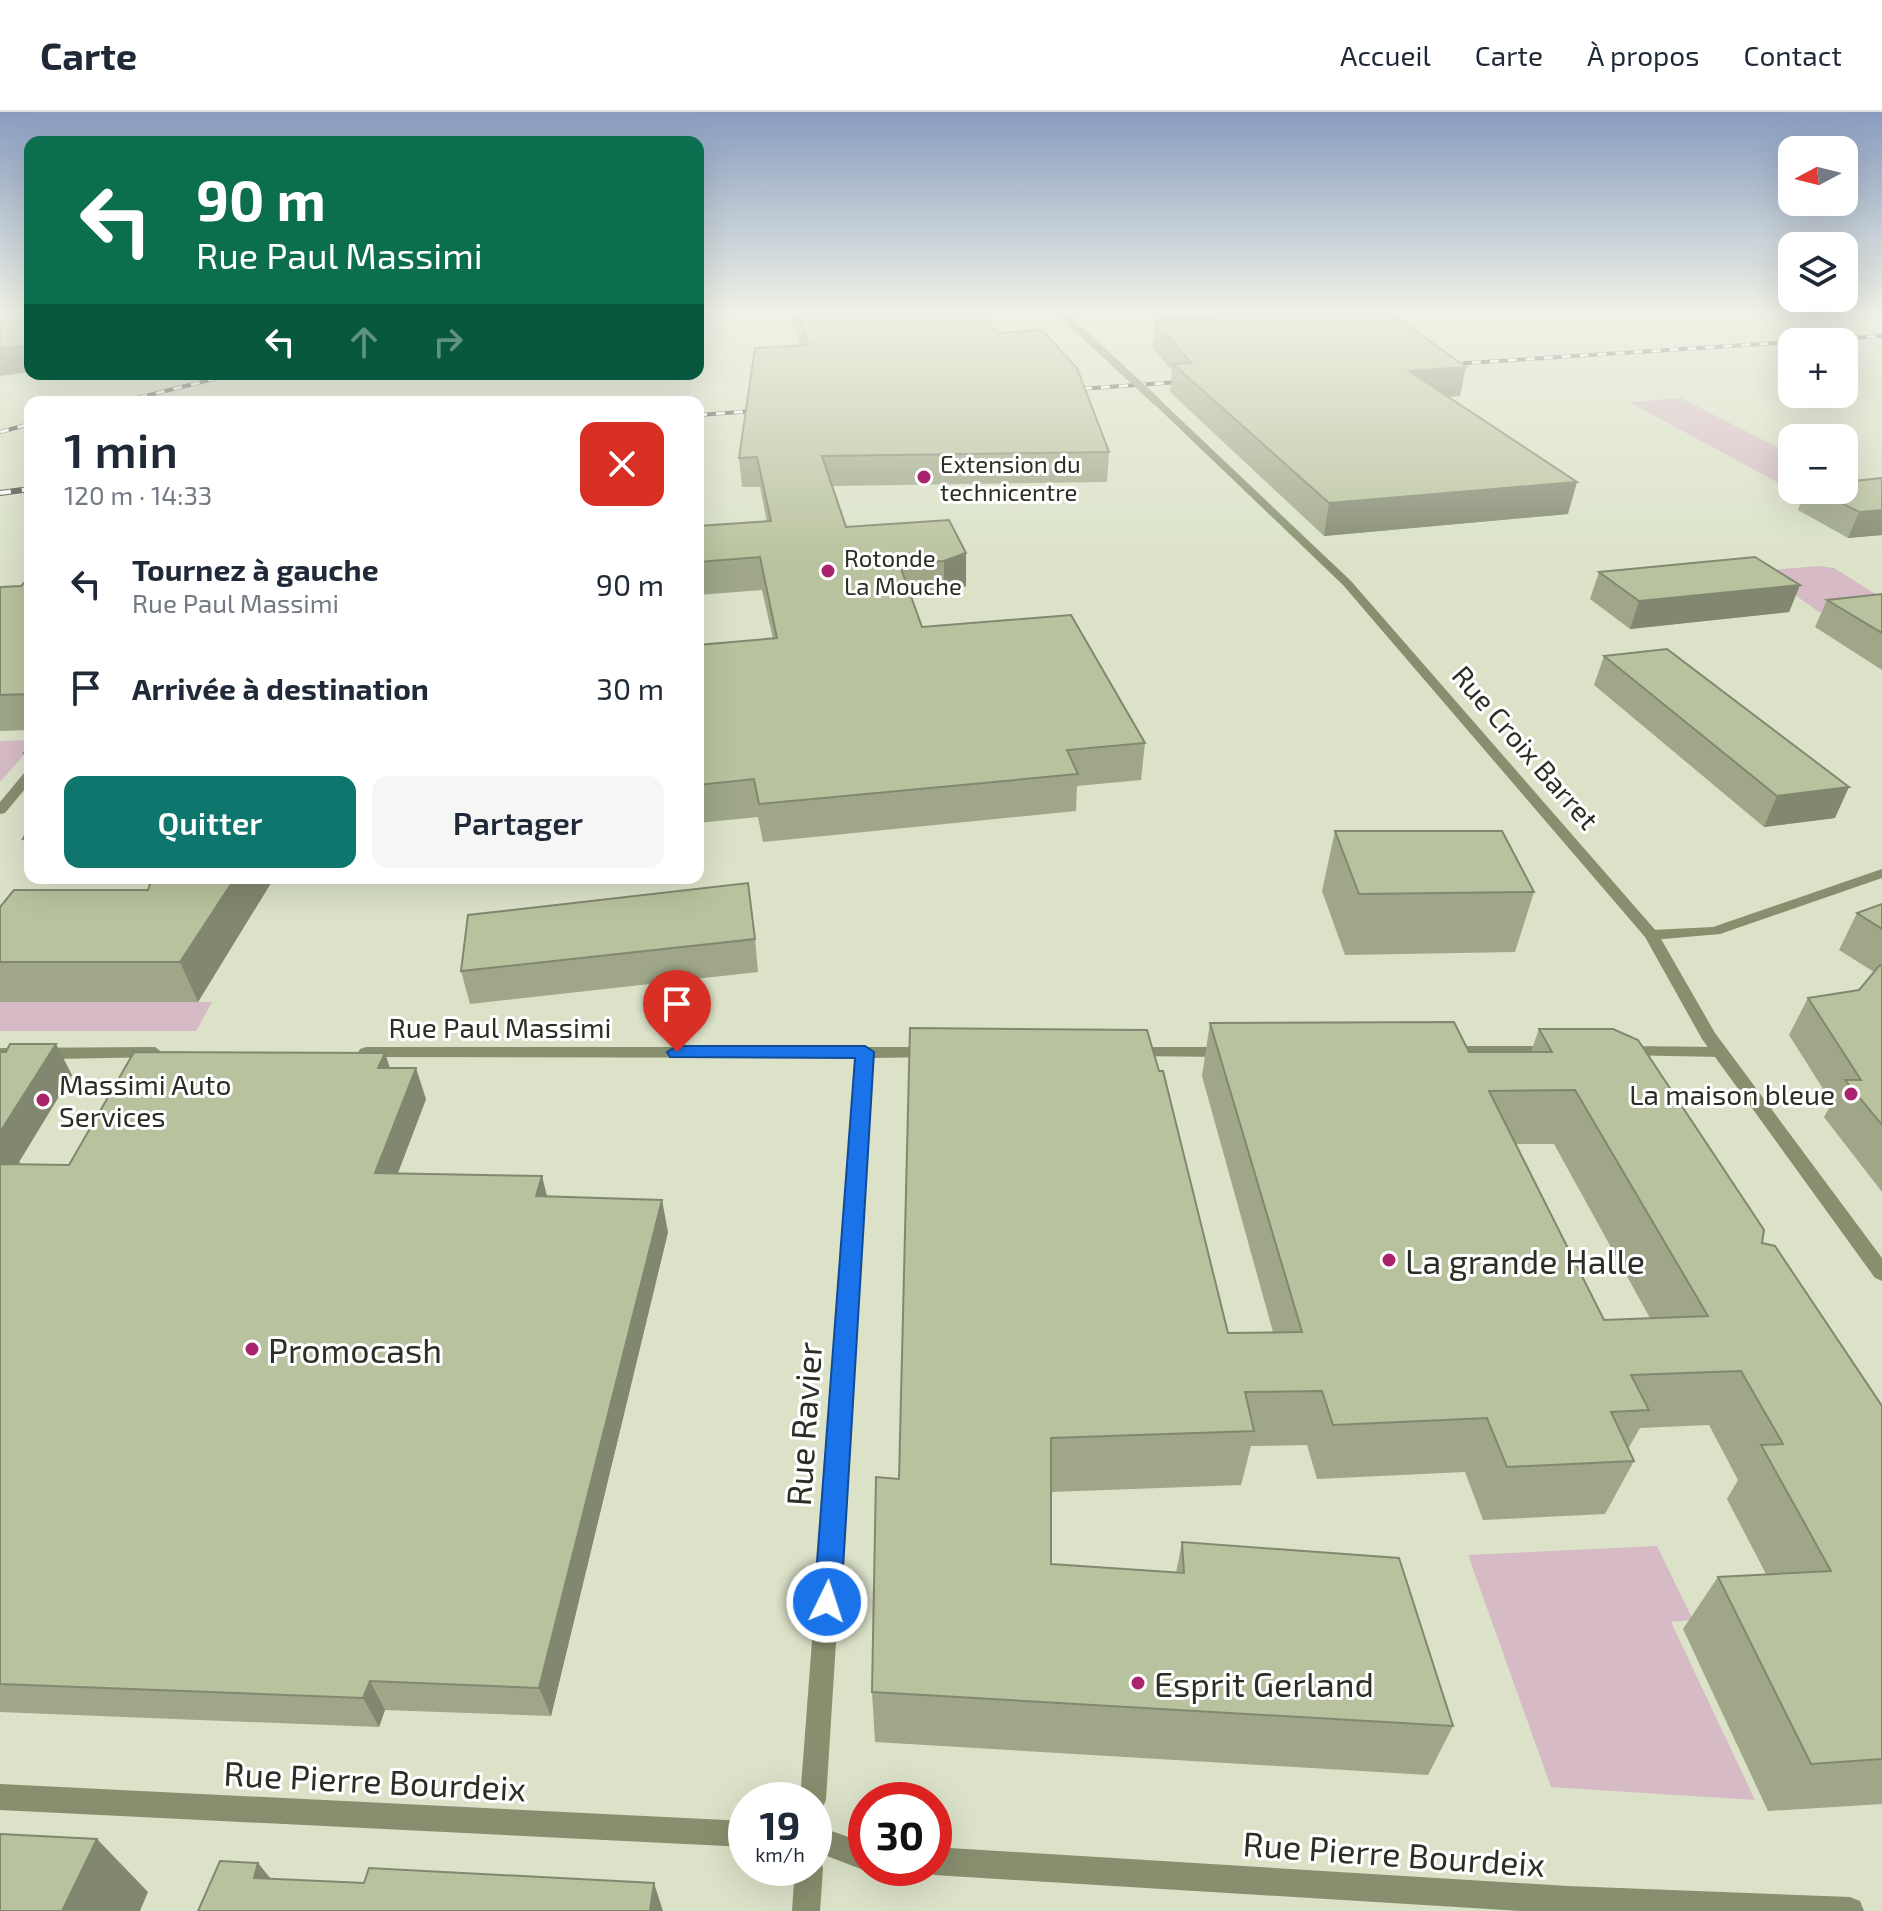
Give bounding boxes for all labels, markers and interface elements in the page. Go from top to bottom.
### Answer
text: Carte [40,32,137,78]
text: Accueil [1340,38,1431,72]
text: Carte [1475,38,1543,72]
text: À propos [1587,38,1699,72]
text: Contact [1743,38,1842,72]
north arrow [1778,136,1858,216]
map controls [1778,136,1858,504]
text: 90 m [196,165,326,232]
icon: left [64,168,168,272]
button: layers [1778,232,1858,312]
text: Rue Paul Massimi [196,233,483,276]
icon: left [258,320,302,364]
icon: ahead [342,320,386,364]
icon: right [426,320,470,364]
button: + [1778,328,1858,408]
text: 1 min [64,420,178,478]
button: close [580,422,664,506]
button: − [1778,424,1858,504]
place label: Extension du technicentre [940,449,1081,506]
marker: Extension du technicentre [915,468,933,486]
text: 120 m · 14:33 [64,479,212,510]
place label: Rotonde La Mouche [844,543,962,600]
text: Tournez à gauche [132,551,379,587]
icon: left [64,562,108,606]
marker: Rotonde La Mouche [819,562,837,580]
text: 90 m [596,566,664,602]
text: Rue Paul Massimi [132,587,339,618]
street label: Rue Croix Barret [1446,658,1606,836]
icon: arrive [64,666,108,710]
text: Arrivée à destination [132,670,429,706]
text: 30 m [596,670,664,706]
button: Quitter [64,776,356,868]
button: Partager [372,776,664,868]
pin [643,970,711,1052]
icon: arrive [655,982,699,1026]
street label: Rue Paul Massimi [389,1010,611,1044]
place label: Massimi Auto Services [59,1067,231,1133]
place label: La maison bleue [1629,1077,1835,1111]
marker: La maison bleue [1842,1085,1860,1103]
marker: Massimi Auto Services [34,1091,52,1109]
place label: La grande Halle [1405,1240,1645,1281]
marker: La grande Halle [1380,1251,1398,1269]
place label: Promocash [268,1329,442,1370]
marker: Promocash [243,1340,261,1358]
street label: Rue Ravier [777,1340,829,1507]
position arrow [785,1560,869,1644]
place label: Esprit Gerland [1154,1663,1374,1704]
marker: Esprit Gerland [1129,1674,1147,1692]
street label: Rue Pierre Bourdeix [223,1752,527,1808]
speed limit sign: 30 [848,1782,952,1886]
text: 19 [760,1800,800,1848]
street label: Rue Pierre Bourdeix [1242,1822,1547,1884]
text: km/h [755,1842,805,1866]

